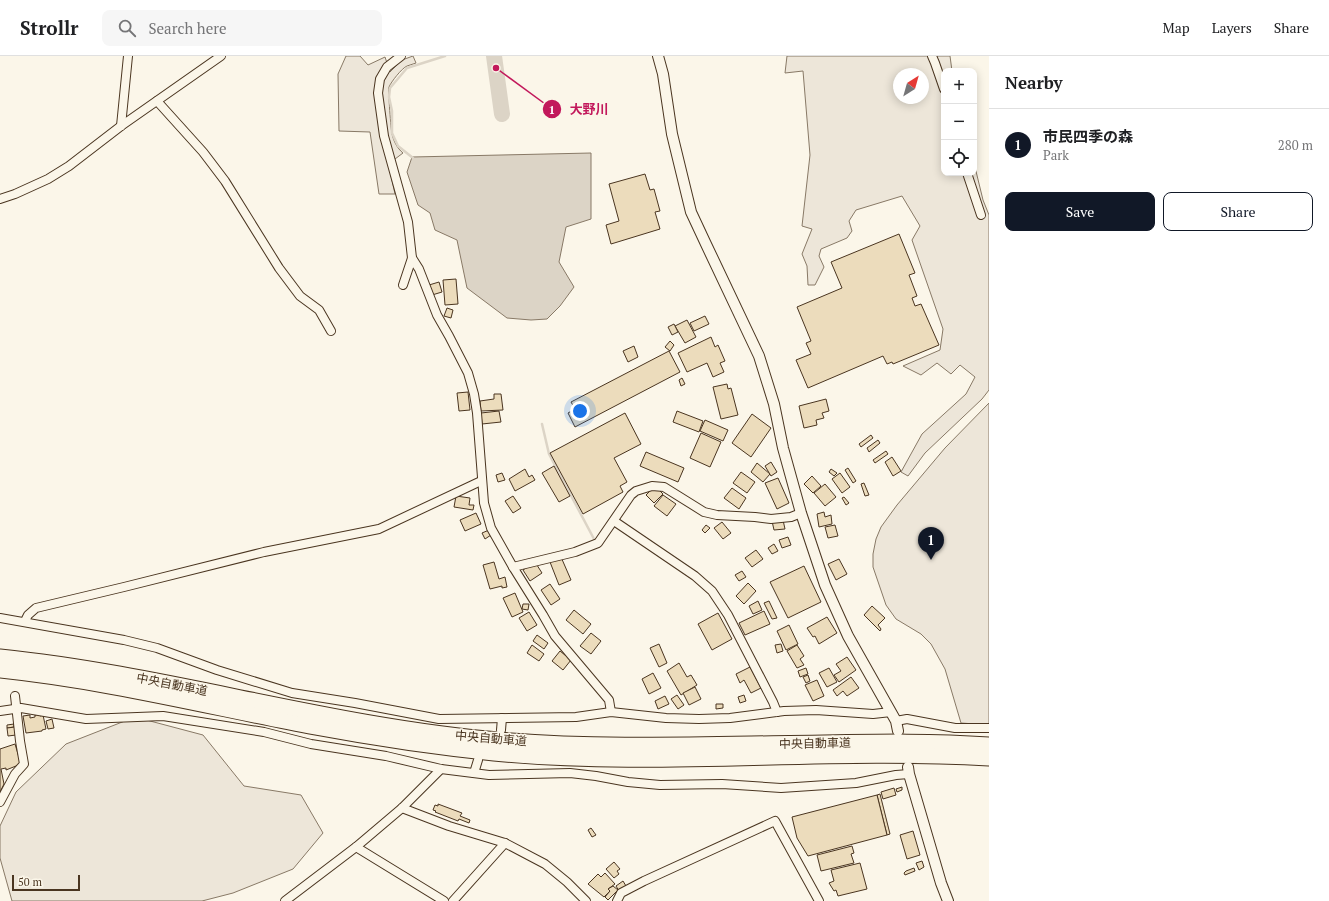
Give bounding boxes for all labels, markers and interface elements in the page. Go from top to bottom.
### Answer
search box [102,10,382,46]
text: Strollr [20,15,78,40]
icon: search [116,17,138,39]
text: Search here [148,18,226,38]
text: Map [1163,18,1190,37]
text: Layers [1212,18,1252,37]
text: Share [1274,18,1309,37]
north arrow [893,68,929,104]
map controls [941,68,977,176]
button: + [941,68,977,104]
text: Nearby [1005,71,1063,94]
callout: 大野川 [542,97,617,122]
text: 大野川 [569,100,609,118]
text: 1 [549,102,555,117]
button: − [941,104,977,140]
text: 市民四季の森 [1043,126,1133,146]
text: 1 [1014,136,1022,154]
text: 280 m [1278,136,1313,154]
button: locate [941,140,977,176]
text: Park [1043,146,1069,164]
button: Save [1005,192,1155,231]
button: Share [1163,192,1313,231]
your location [570,401,590,421]
pin: 1 [918,527,944,560]
street label: 中央自動車道 [135,670,209,698]
street label: 中央自動車道 [454,727,528,749]
street label: 中央自動車道 [779,735,851,751]
scale bar [12,873,80,892]
text: 50 m [18,875,42,889]

